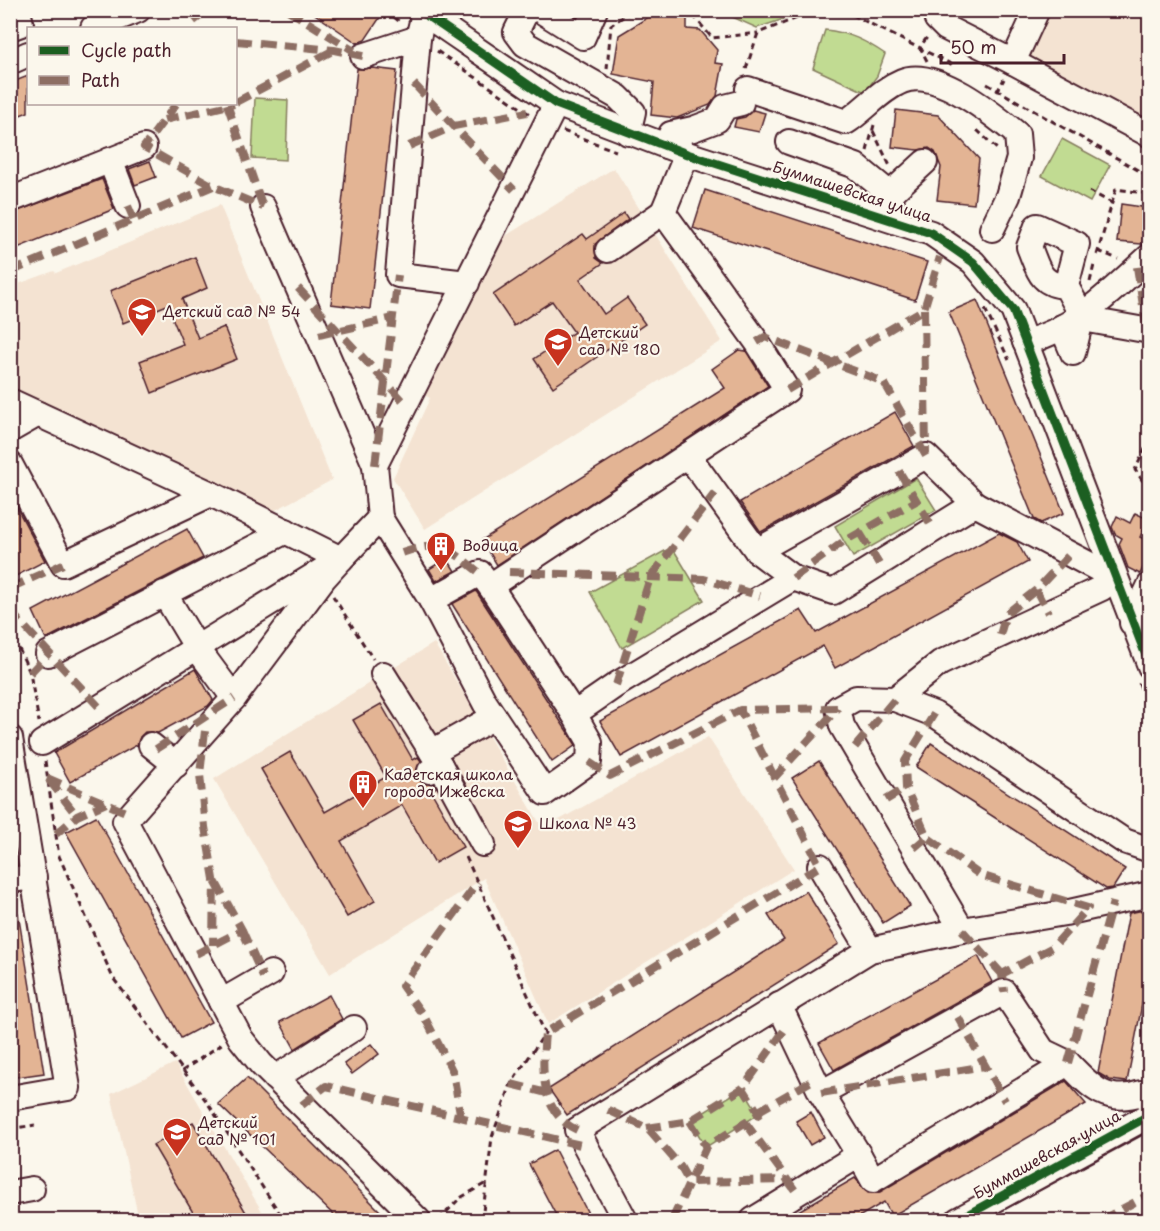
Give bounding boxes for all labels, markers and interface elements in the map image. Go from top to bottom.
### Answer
legend [27,27,237,105]
scale bar [941,27,1064,65]
text: 50 m [950,33,997,60]
text: Cycle path [81,36,172,63]
text: Path [81,66,120,93]
street label: Буммашевская улица [770,154,935,227]
school or university icon: Детский сад № 54 [126,296,158,338]
place label: Детский сад № 54 [162,299,301,322]
place label: Детский сад № 180 [578,320,660,360]
school or university icon: Детский сад № 180 [542,326,574,368]
building icon: Водица [425,530,457,572]
place label: Водица [462,533,519,556]
place label: Кадетская школа города Ижевска [384,762,514,802]
building icon: Кадетская школа города Ижевска [347,768,379,810]
school or university icon: Школа № 43 [502,808,534,850]
place label: Школа № 43 [539,811,637,834]
street label: Буммашевская улица [968,1103,1125,1204]
place label: Детский сад № 101 [197,1110,276,1150]
school or university icon: Детский сад № 101 [161,1116,193,1158]

